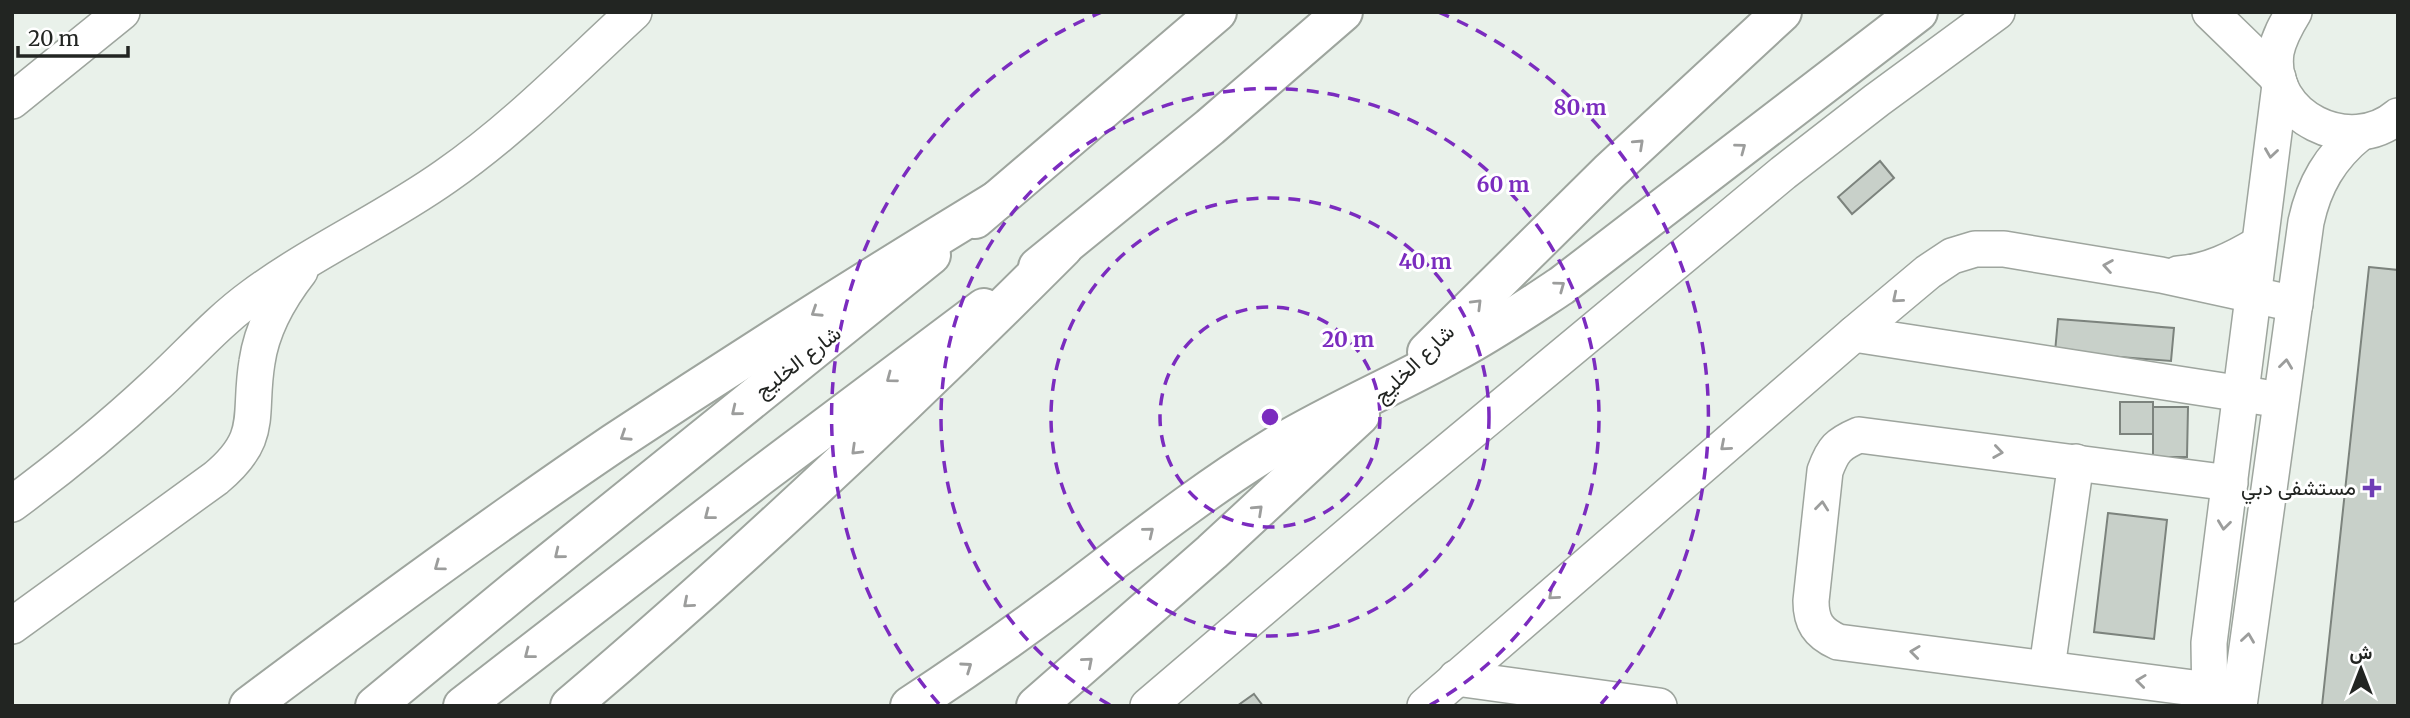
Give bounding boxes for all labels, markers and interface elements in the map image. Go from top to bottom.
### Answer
scale bar [18,14,128,58]
text: 20 m [28,25,80,52]
text: 80 m [1554,94,1606,121]
one-way arrow [1631,140,1644,152]
one-way arrow [1733,143,1746,156]
one-way arrow [2264,147,2279,159]
text: 60 m [1477,171,1529,198]
text: 40 m [1398,248,1452,275]
one-way arrow [2102,259,2114,274]
one-way arrow [1552,282,1565,294]
one-way arrow [1892,290,1905,302]
one-way arrow [1469,299,1482,312]
one-way arrow [811,304,824,317]
street label: شارع الخليج [1367,318,1461,410]
street label: شارع الخليج [749,319,847,405]
text: 20 m [1322,326,1374,353]
one-way arrow [2279,358,2294,370]
one-way arrow [887,370,899,383]
one-way arrow [731,403,744,415]
centre of rings [1258,405,1282,429]
one-way arrow [620,428,633,440]
one-way arrow [1720,438,1733,450]
one-way arrow [851,441,864,454]
one-way arrow [1992,444,2004,459]
place label: مستشفى دبي [2241,474,2356,505]
marker: مستشفى دبي [2362,478,2382,498]
one-way arrow [1814,500,1829,512]
one-way arrow [705,506,717,519]
one-way arrow [1250,506,1263,519]
one-way arrow [2217,519,2232,530]
one-way arrow [1142,527,1154,540]
one-way arrow [555,546,568,558]
one-way arrow [434,558,447,570]
one-way arrow [1548,587,1561,599]
one-way arrow [683,595,696,607]
one-way arrow [2241,632,2256,644]
north arrow [2326,634,2396,704]
text: ش [2350,640,2373,664]
one-way arrow [1910,644,1921,659]
one-way arrow [525,645,537,658]
one-way arrow [1080,658,1093,670]
one-way arrow [959,663,972,675]
one-way arrow [2135,673,2147,688]

